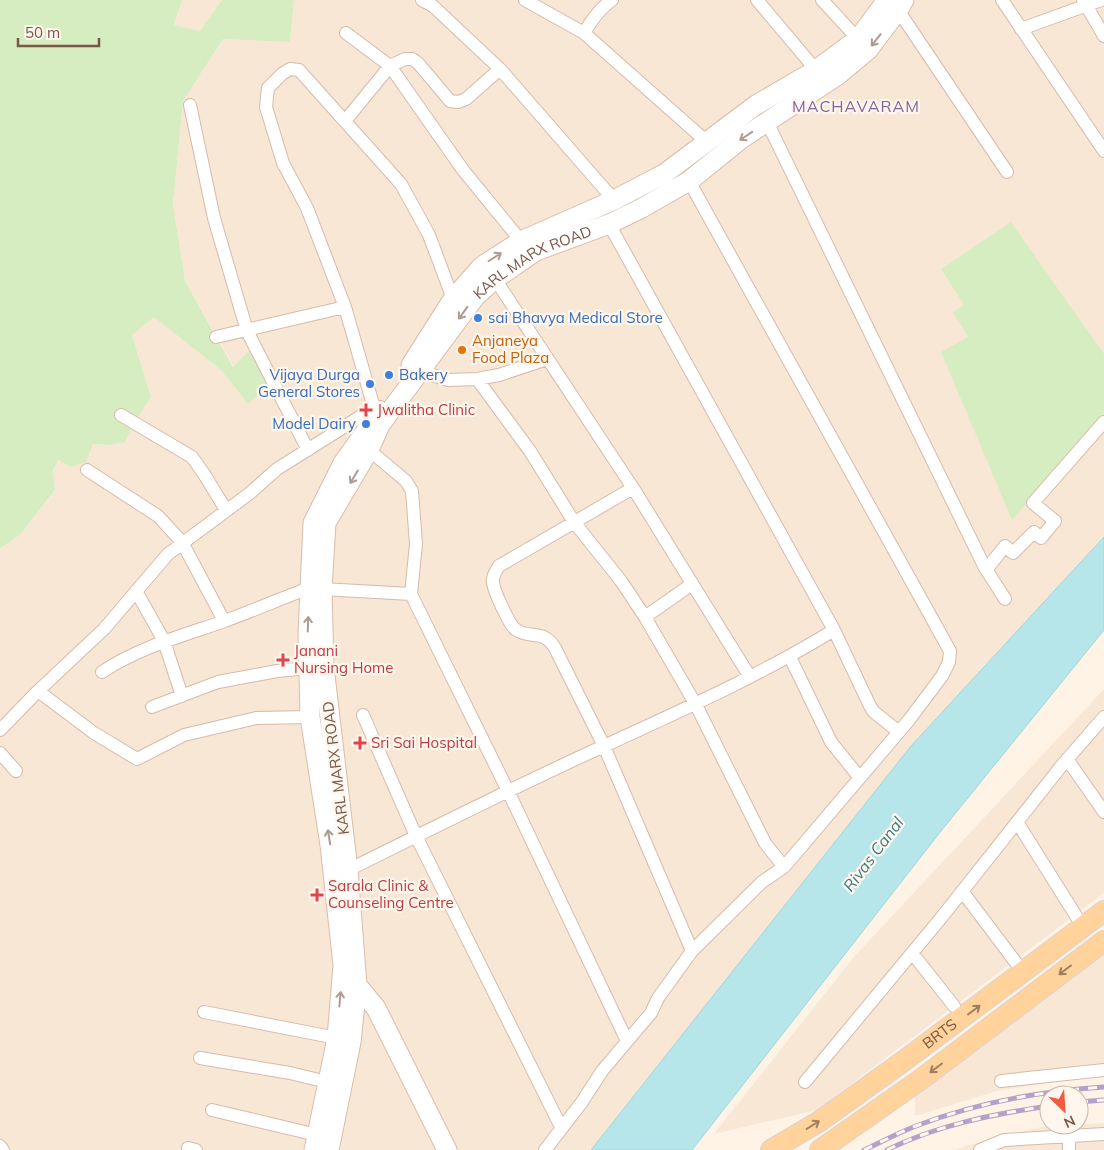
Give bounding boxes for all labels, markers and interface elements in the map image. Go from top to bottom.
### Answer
scale bar [18,15,99,47]
text: 50 m [25,23,60,42]
one-way arrow [870,33,881,46]
district label: MACHAVARAM [792,96,920,116]
one-way arrow [739,131,753,141]
street label: KARL MARX ROAD [469,221,594,303]
one-way arrow [487,252,501,262]
one-way arrow [458,306,468,320]
place label: sai Bhavya Medical Store [488,308,663,327]
marker: sai Bhavya Medical Store [472,312,484,324]
place label: Anjaneya Food Plaza [472,331,549,367]
marker: Anjaneya Food Plaza [456,344,468,356]
place label: Vijaya Durga General Stores [258,365,360,401]
place label: Bakery [399,365,448,384]
marker: Bakery [383,369,395,381]
marker: Vijaya Durga General Stores [364,378,376,390]
place label: Jwalitha Clinic [377,400,475,419]
marker: Jwalitha Clinic [359,403,373,417]
place label: Model Dairy [272,414,356,433]
marker: Model Dairy [360,418,372,430]
one-way arrow [348,469,358,483]
one-way arrow [303,616,313,632]
place label: Janani Nursing Home [294,641,393,677]
marker: Janani Nursing Home [276,653,290,667]
street label: KARL MARX ROAD [318,700,353,836]
place label: Sri Sai Hospital [371,733,477,752]
marker: Sri Sai Hospital [353,736,367,750]
water label: Rivas Canal [839,813,908,895]
one-way arrow [324,829,334,845]
place label: Sarala Clinic & Counseling Centre [328,876,454,912]
marker: Sarala Clinic & Counseling Centre [310,888,324,902]
one-way arrow [1058,965,1072,975]
one-way arrow [335,991,345,1007]
one-way arrow [967,1005,981,1015]
street label: BRTS [918,1014,961,1053]
one-way arrow [930,1063,943,1074]
north arrow [1039,1085,1089,1135]
text: N [1061,1111,1078,1132]
one-way arrow [806,1120,820,1130]

